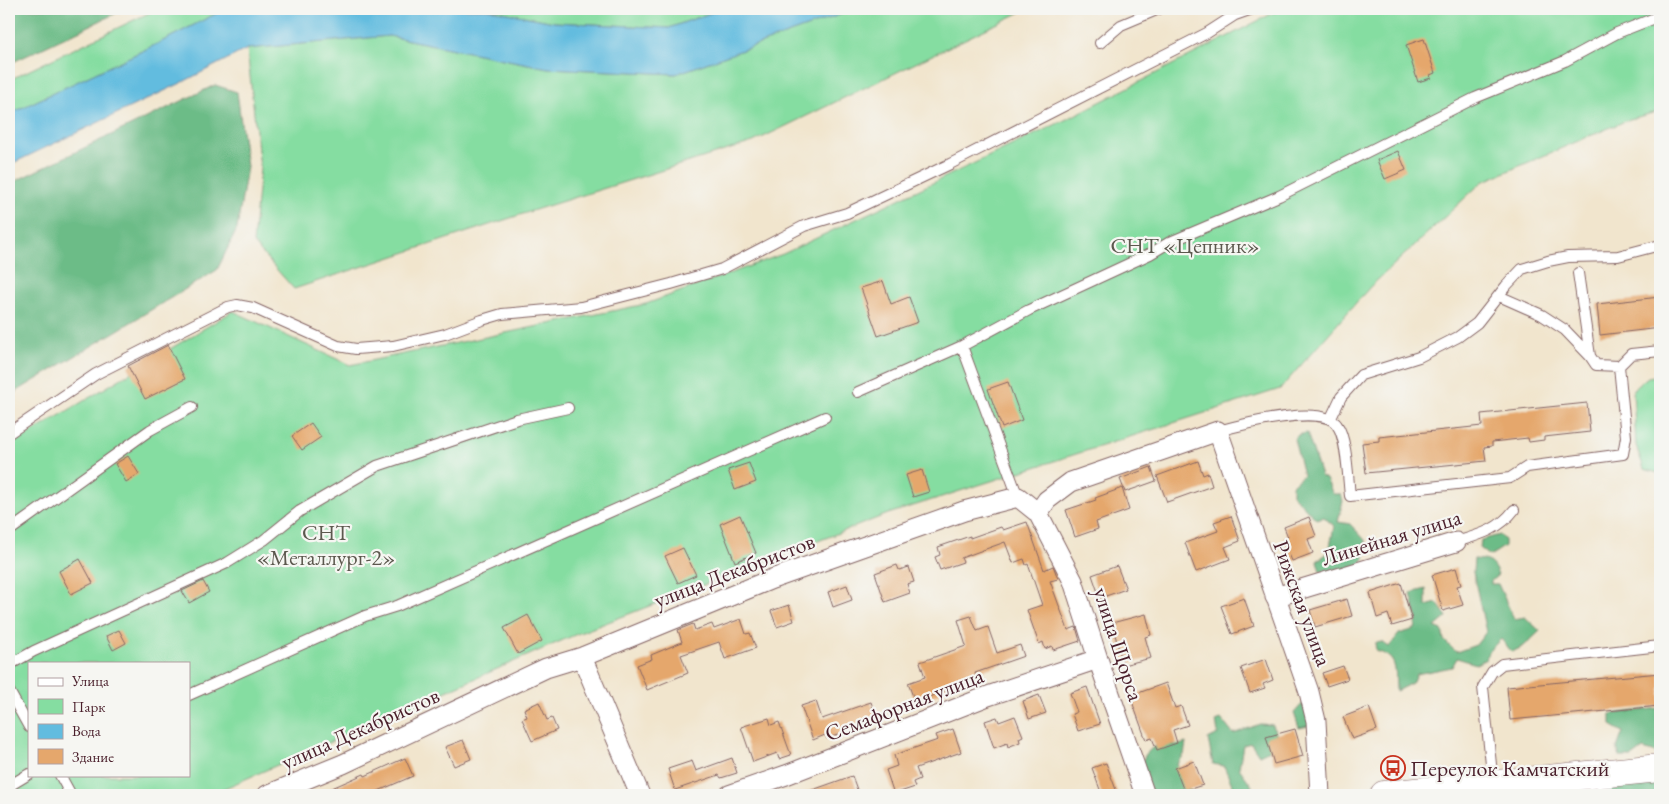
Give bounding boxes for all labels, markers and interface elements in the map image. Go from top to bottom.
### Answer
park label: СНТ «Цепник» [1110,231,1260,260]
street label: Линейная улица [1318,502,1465,573]
park label: СНТ «Металлург-2» [257,518,395,572]
street label: улица Декабристов [650,526,819,614]
street label: Рижская улица [1266,536,1339,670]
street label: улица Щорса [1086,583,1151,705]
street label: Семафорная улица [821,661,988,748]
legend [28,662,190,776]
text: Улица [71,671,109,690]
street label: улица Декабристов [277,681,444,776]
text: Парк [72,697,105,716]
text: Вода [72,721,101,740]
text: Здание [72,747,114,766]
place label: Переулок Камчатский [1410,754,1610,783]
bus stop icon: Переулок Камчатский [1380,755,1406,781]

